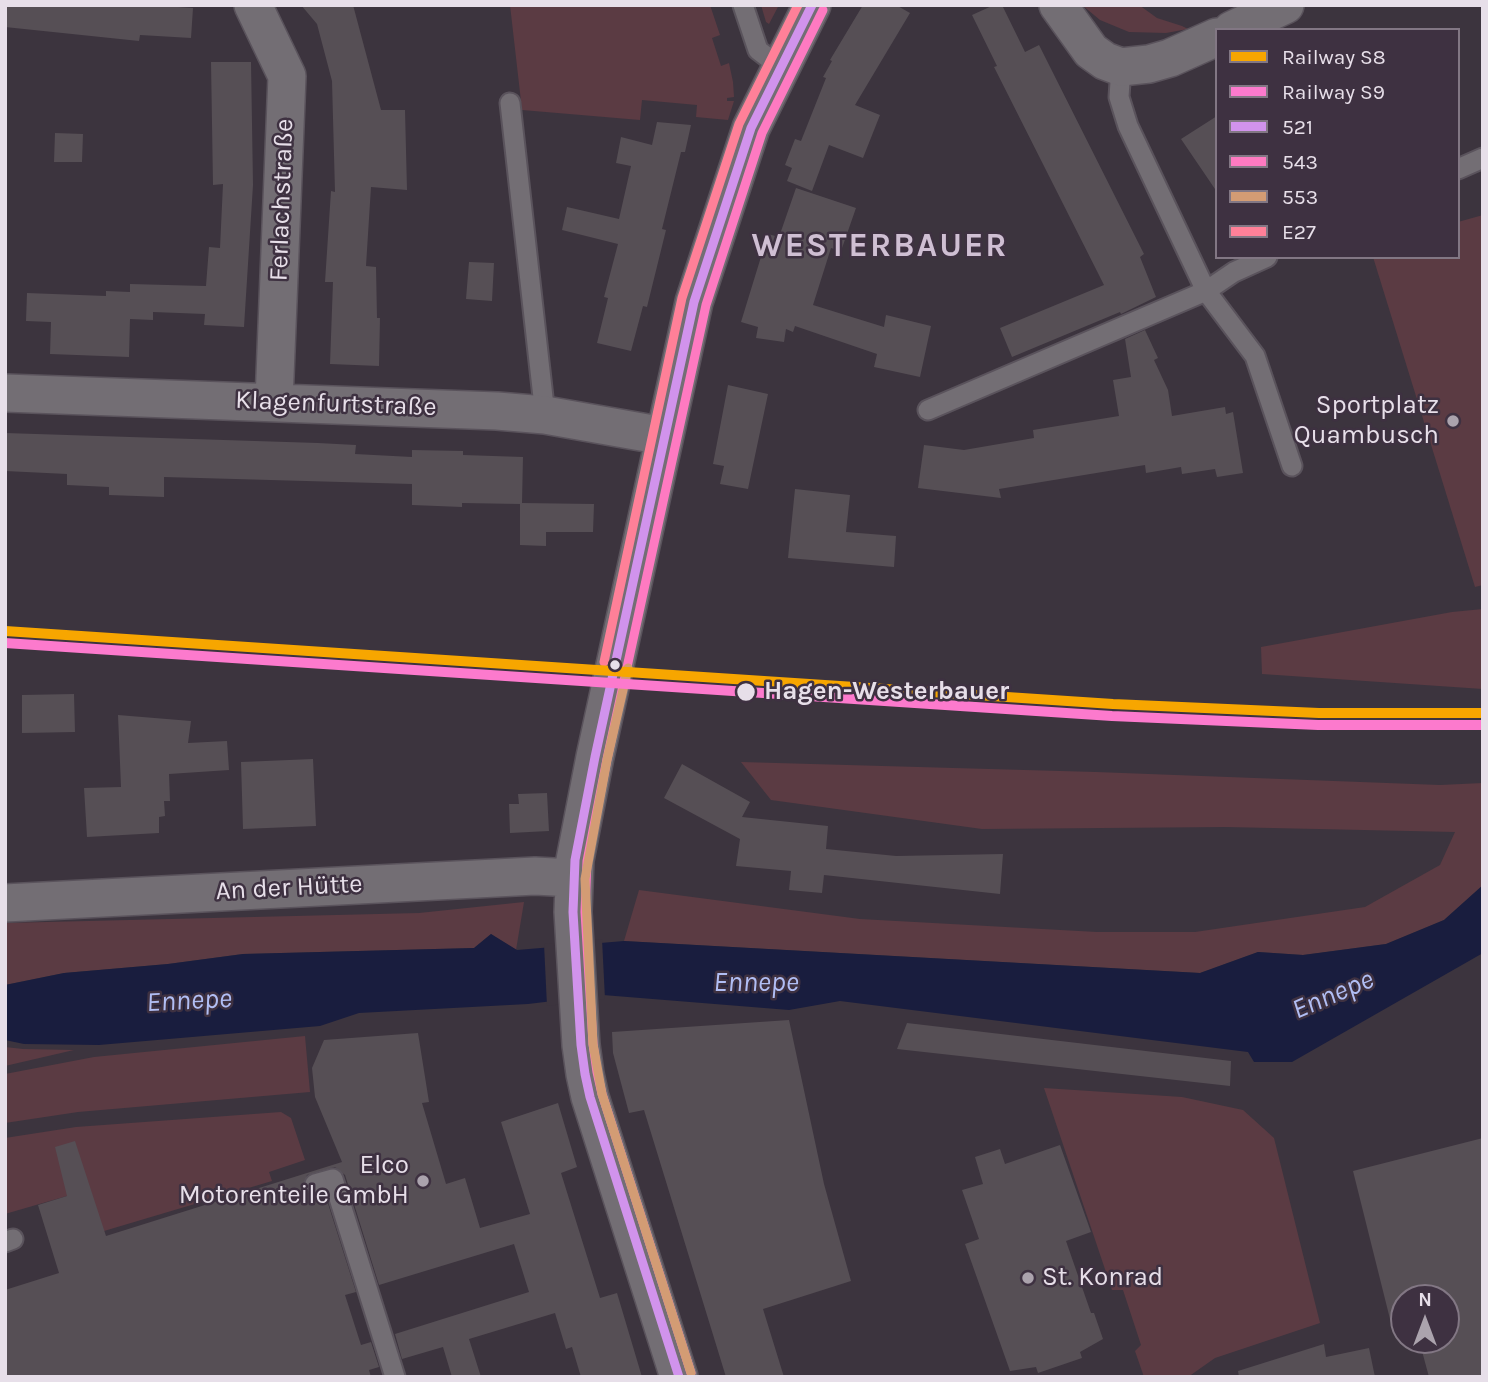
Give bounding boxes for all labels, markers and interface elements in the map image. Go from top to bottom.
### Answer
legend [1215,28,1460,259]
text: Railway S8 [1282,45,1386,69]
text: Railway S9 [1282,80,1385,104]
text: 521 [1282,115,1313,139]
street label: Ferlachstraße [264,118,300,282]
text: 543 [1282,150,1318,174]
text: 553 [1282,185,1318,209]
text: E27 [1282,220,1316,244]
district label: WESTERBAUER [753,227,1007,267]
street label: Klagenfurtstraße [235,385,437,423]
place label: Sportplatz Quambusch [1294,390,1439,452]
marker: Sportplatz Quambusch [1445,413,1461,429]
unlabelled marker [608,658,622,672]
place label: Hagen-Westerbauer [764,676,1009,708]
marker: Hagen-Westerbauer [735,681,757,703]
street label: An der Hütte [215,869,363,907]
water label: Ennepe [1287,963,1379,1027]
water label: Ennepe [713,966,799,1000]
water label: Ennepe [145,982,233,1020]
place label: Elco Motorenteile GmbH [179,1150,409,1212]
marker: Elco Motorenteile GmbH [415,1173,431,1189]
place label: St. Konrad [1042,1262,1163,1294]
marker: St. Konrad [1020,1270,1036,1286]
north arrow [1390,1284,1460,1354]
text: N [1418,1289,1432,1311]

